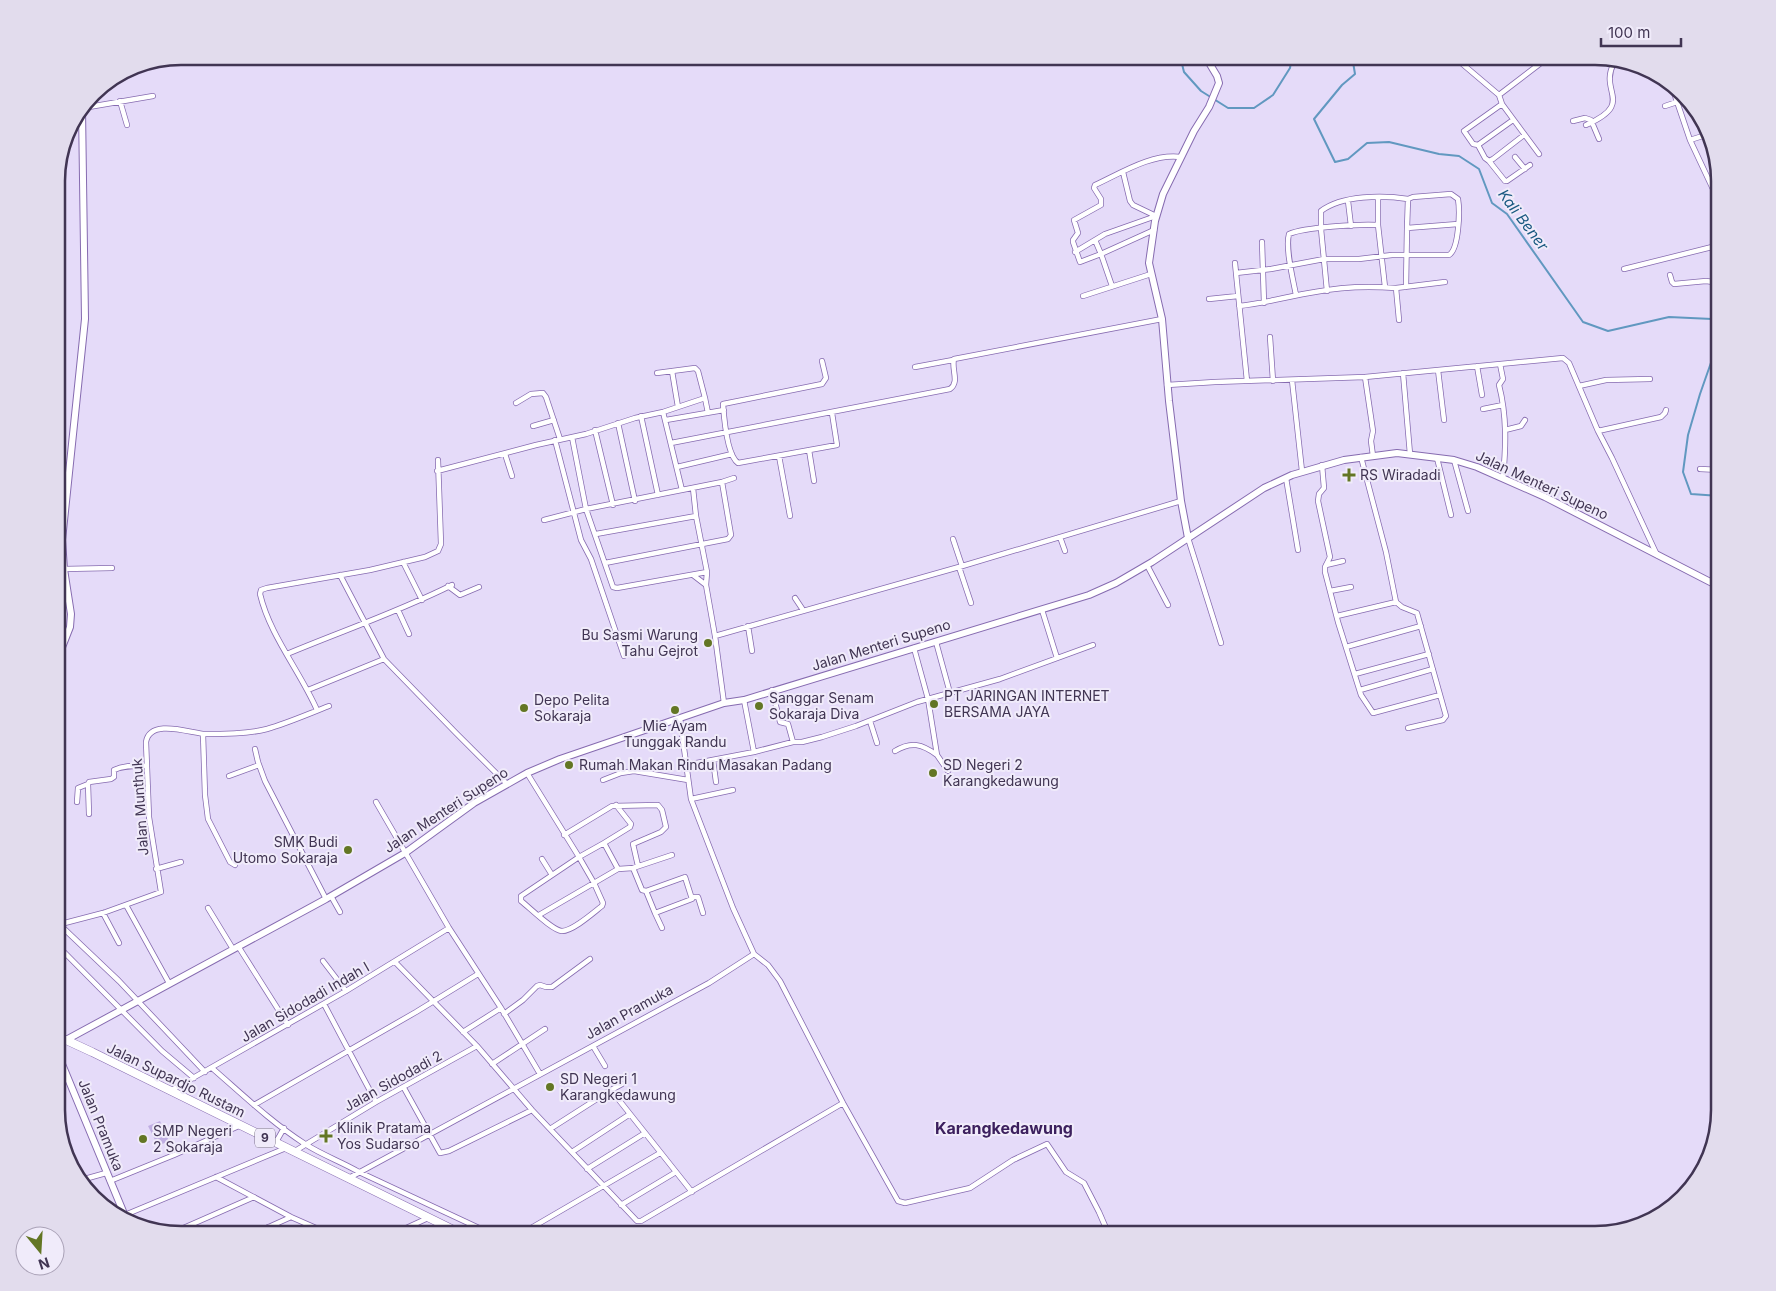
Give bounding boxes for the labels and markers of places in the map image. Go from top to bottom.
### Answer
place label: RS Wiradadi [1360,466,1441,483]
marker: RS Wiradadi [1342,468,1356,482]
place label: Bu Sasmi Warung Tahu Gejrot [581,626,698,659]
marker: Bu Sasmi Warung Tahu Gejrot [702,637,714,649]
place label: PT JARINGAN INTERNET BERSAMA JAYA [944,687,1110,720]
place label: Sanggar Senam Sokaraja Diva [769,689,874,722]
place label: Depo Pelita Sokaraja [534,691,610,724]
marker: PT JARINGAN INTERNET BERSAMA JAYA [928,698,940,710]
marker: Sanggar Senam Sokaraja Diva [753,700,765,712]
marker: Depo Pelita Sokaraja [518,702,530,714]
marker: Mie Ayam Tunggak Randu [669,704,681,716]
place label: Mie Ayam Tunggak Randu [623,717,727,750]
place label: Rumah Makan Rindu Masakan Padang [579,756,832,773]
place label: SD Negeri 2 Karangkedawung [943,756,1059,789]
marker: Rumah Makan Rindu Masakan Padang [563,759,575,771]
marker: SD Negeri 2 Karangkedawung [927,767,939,779]
place label: SMK Budi Utomo Sokaraja [233,833,338,866]
marker: SMK Budi Utomo Sokaraja [342,844,354,856]
place label: SD Negeri 1 Karangkedawung [560,1070,676,1103]
marker: SD Negeri 1 Karangkedawung [544,1081,556,1093]
place label: Klinik Pratama Yos Sudarso [337,1119,431,1152]
place label: SMP Negeri 2 Sokaraja [153,1122,232,1155]
marker: Klinik Pratama Yos Sudarso [319,1129,333,1143]
marker: SMP Negeri 2 Sokaraja [137,1133,149,1145]

